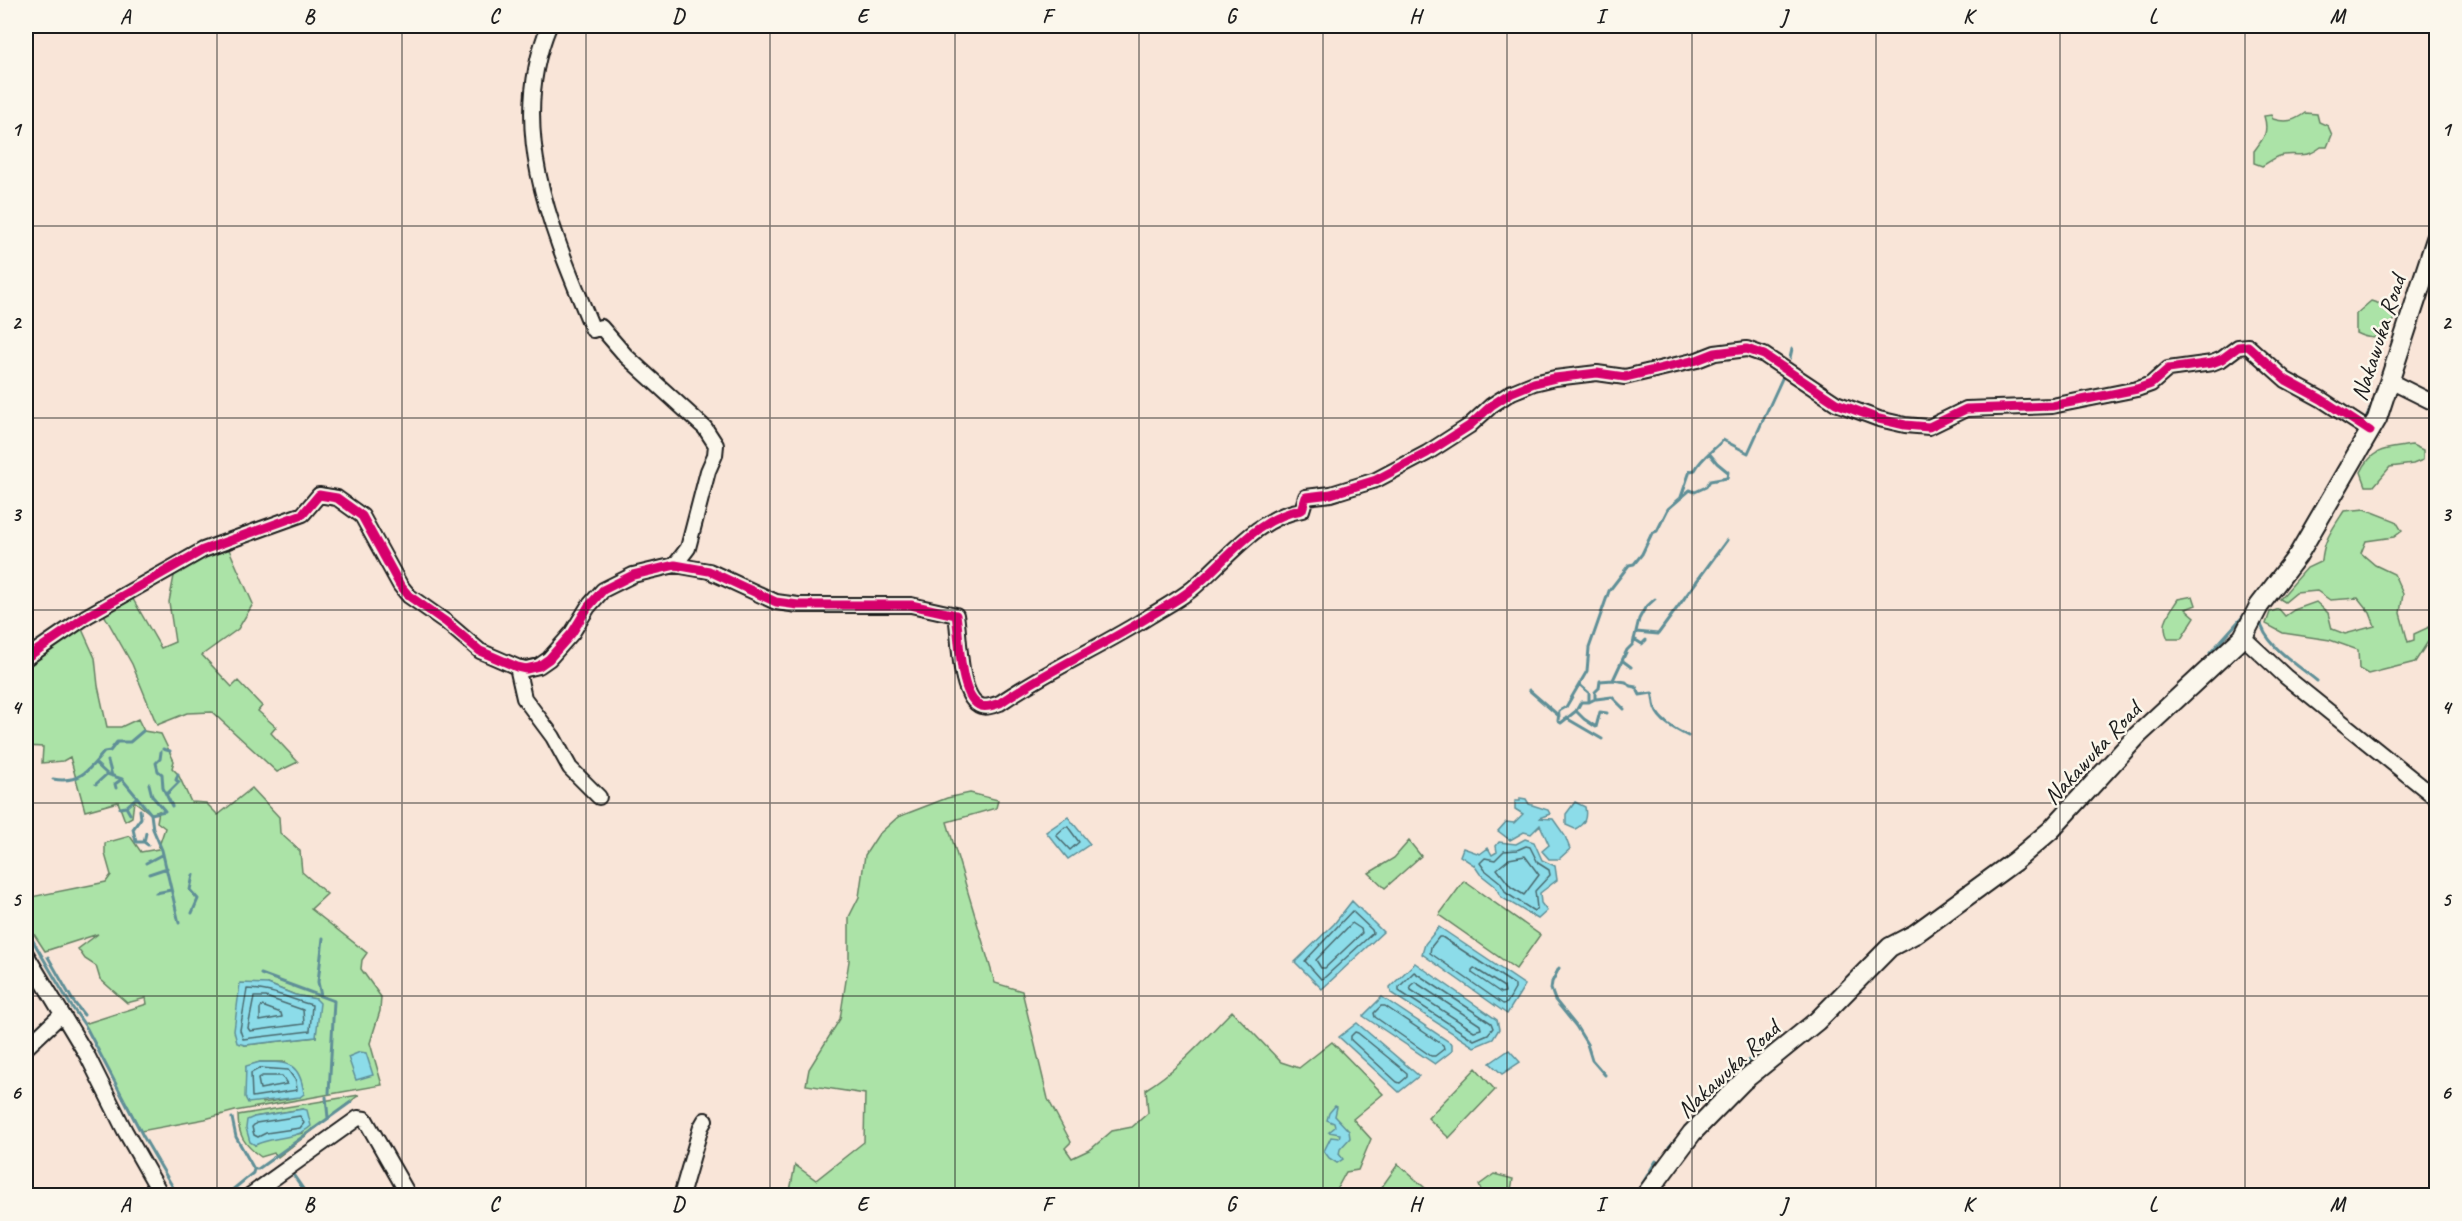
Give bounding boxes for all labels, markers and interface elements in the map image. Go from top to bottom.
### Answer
text: A [120,4,132,29]
text: B [304,4,316,29]
text: C [489,4,501,29]
text: D [672,4,686,29]
text: E [857,4,871,29]
text: F [1042,4,1056,29]
text: G [1226,4,1239,29]
text: H [1409,4,1424,29]
text: I [1596,4,1609,29]
text: J [1779,4,1791,29]
text: K [1963,4,1977,29]
text: L [2149,4,2159,29]
text: M [2330,4,2347,29]
text: 1 [12,117,23,142]
text: 1 [2442,117,2453,142]
street label: Nakawuka Road [2344,268,2413,404]
text: 2 [12,310,23,335]
text: 2 [2442,310,2453,335]
text: 3 [12,502,23,527]
text: 3 [2442,502,2453,527]
street label: Nakawuka Road [2037,693,2150,811]
text: 4 [12,695,24,720]
text: 4 [2442,695,2454,720]
text: 5 [12,887,23,912]
text: 5 [2442,887,2453,912]
street label: Nakawuka Road [1670,1011,1788,1124]
text: 6 [11,1080,22,1105]
text: 6 [2441,1080,2452,1105]
text: A [120,1192,132,1217]
text: B [304,1192,316,1217]
text: C [489,1192,501,1217]
text: D [672,1192,686,1217]
text: E [857,1192,871,1217]
text: F [1042,1192,1056,1217]
text: G [1226,1192,1239,1217]
text: H [1409,1192,1424,1217]
text: I [1596,1192,1609,1217]
text: J [1779,1192,1791,1217]
text: K [1963,1192,1977,1217]
text: L [2149,1192,2159,1217]
text: M [2330,1192,2347,1217]

